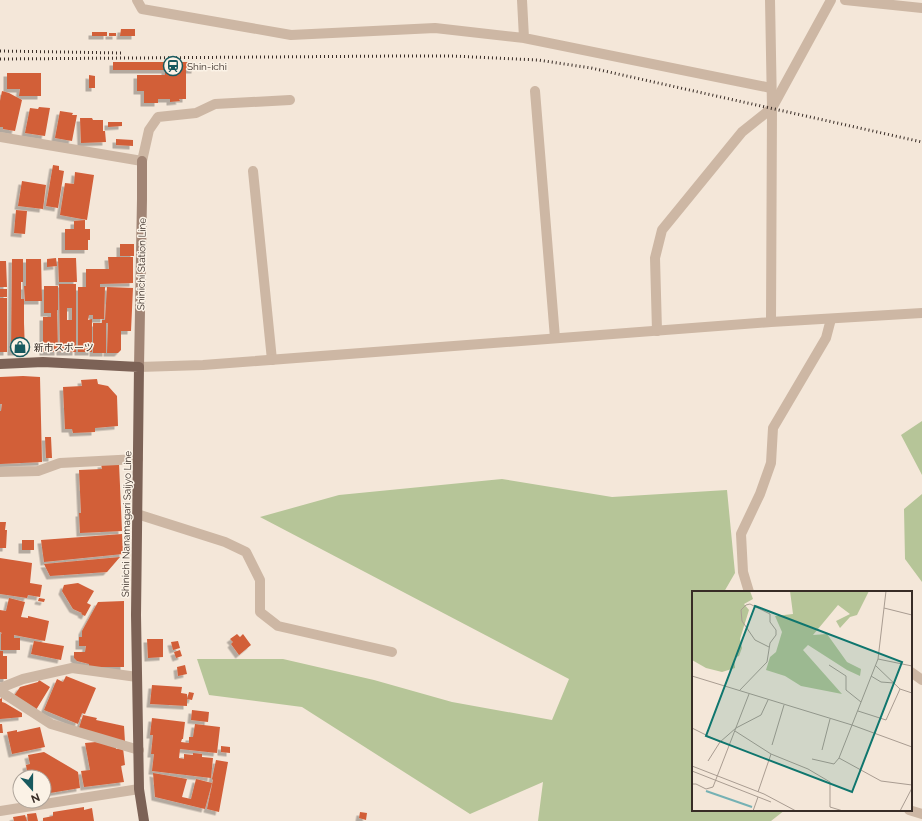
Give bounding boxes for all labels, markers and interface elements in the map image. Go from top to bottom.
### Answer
station icon: Shin-ichi [162,55,184,77]
place label: Shin-ichi [187,61,227,72]
street label: Shinichi Station Line [135,218,148,310]
shop icon: 新市スポーツ [9,336,31,358]
place label: 新市スポーツ [34,342,94,353]
street label: Shinichi Nanamagari Saijyo Line [120,451,133,597]
inset map [692,591,912,811]
north arrow [12,769,52,809]
text: N [29,790,42,805]

